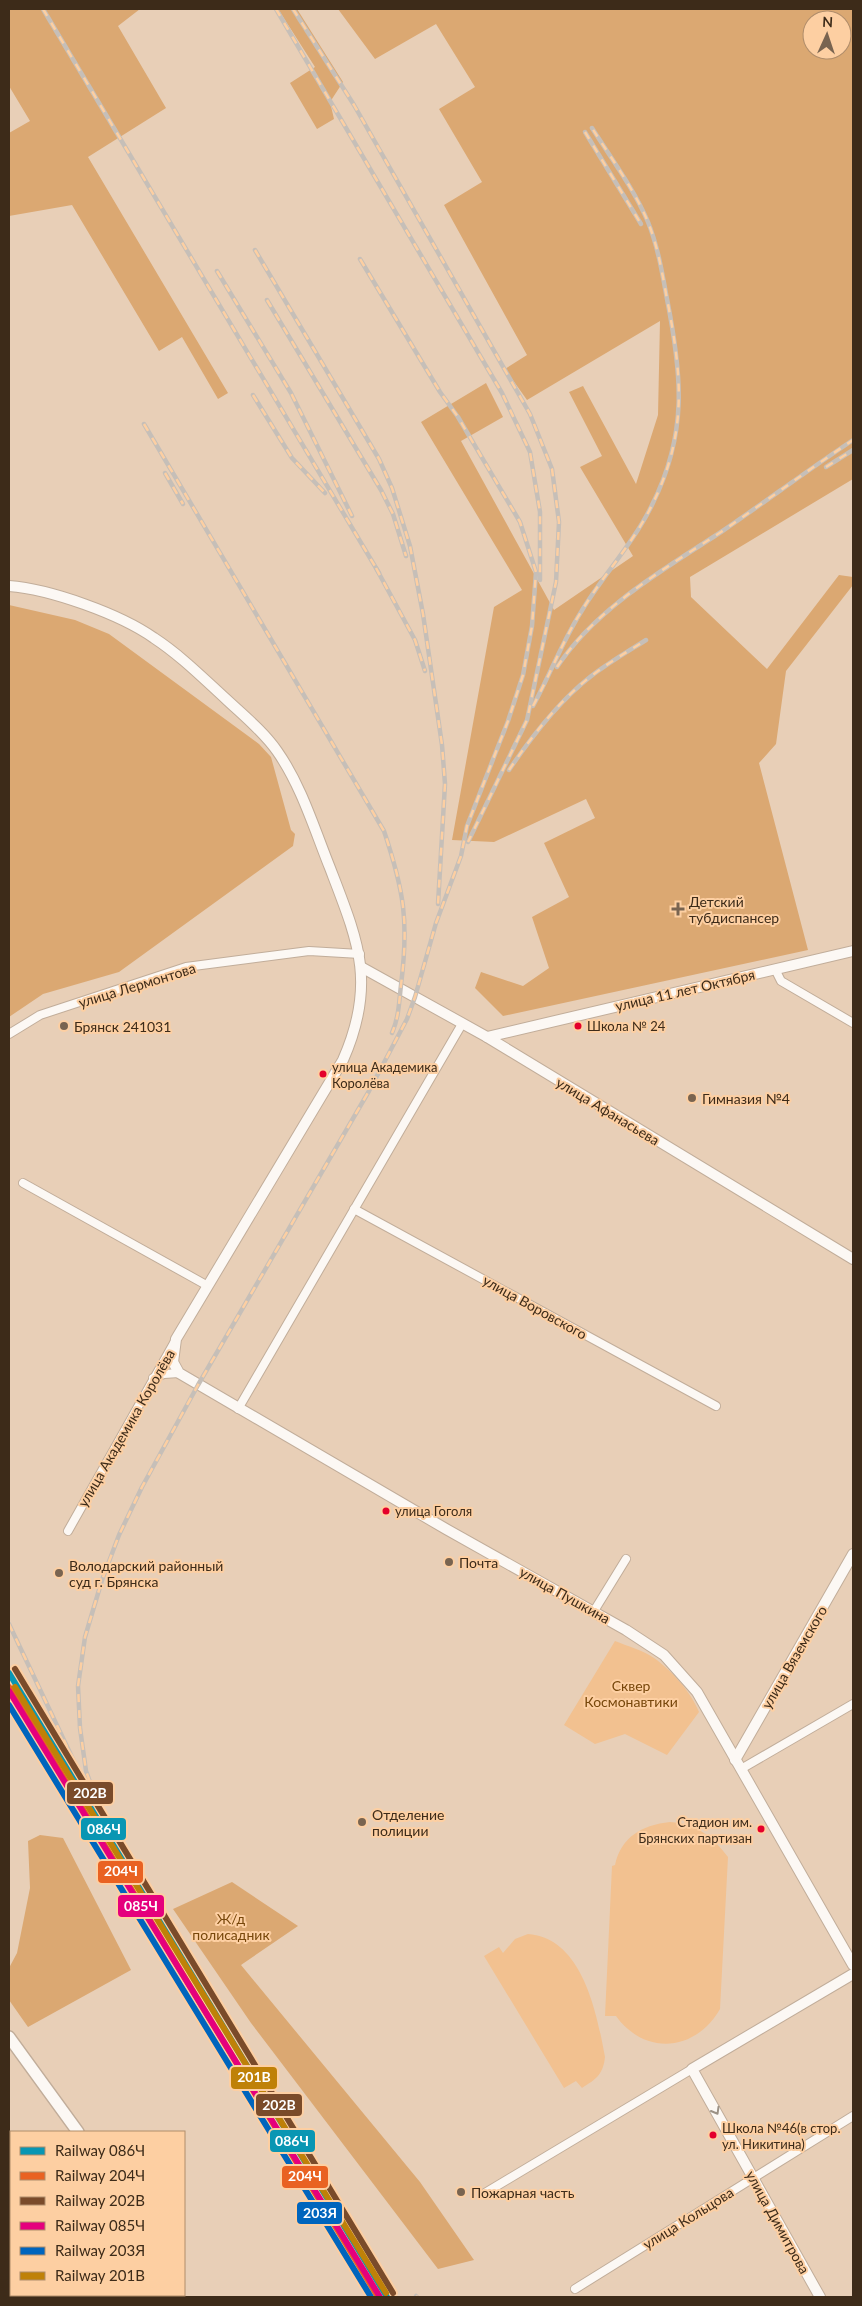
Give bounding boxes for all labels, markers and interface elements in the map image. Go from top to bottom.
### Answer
north arrow [802,10,852,60]
text: N [822,13,834,30]
place label: Детский тубдиспансер [689,893,779,926]
marker: Детский тубдиспансер [671,902,685,916]
street label: улица Лермонтова [76,959,198,1011]
street label: улица 11 лет Октября [614,966,756,1014]
place label: Брянск 241031 [74,1018,171,1035]
place label: Школа № 24 [587,1018,666,1034]
marker: Брянск 241031 [58,1020,70,1032]
marker: Школа № 24 [573,1021,583,1031]
place label: улица Академика Королёва [332,1059,437,1091]
marker: улица Академика Королёва [318,1069,328,1079]
street label: улица Афанасьева [553,1073,663,1149]
place label: Гимназия №4 [702,1090,790,1107]
marker: Гимназия №4 [686,1092,698,1104]
street label: улица Воровского [480,1271,590,1343]
street label: улица Академика Королёва [74,1346,178,1510]
place label: улица Гоголя [395,1503,472,1519]
marker: улица Гоголя [381,1506,391,1516]
place label: Почта [459,1554,498,1571]
marker: Почта [443,1556,455,1568]
place label: Володарский районный суд г. Брянска [69,1557,223,1590]
street label: улица Пушкина [517,1563,613,1627]
marker: Володарский районный суд г. Брянска [53,1567,65,1579]
street label: улица Вяземского [758,1602,830,1711]
park label: Сквер Космонавтики [584,1677,678,1710]
line badge: 202В [66,1781,114,1805]
text: 202В [73,1784,107,1801]
place label: Отделение полиции [372,1806,444,1839]
place label: Стадион им. Брянских партизан [638,1814,752,1846]
marker: Отделение полиции [356,1816,368,1828]
line badge: 086Ч [80,1817,127,1841]
text: 086Ч [87,1820,121,1837]
marker: Стадион им. Брянских партизан [756,1824,766,1834]
line badge: 204Ч [97,1860,144,1884]
text: 204Ч [104,1862,138,1879]
line badge: 085Ч [117,1894,165,1918]
text: 085Ч [124,1897,158,1914]
park label: Ж/д полисадник [192,1910,270,1943]
line badge: 201В [230,2066,278,2090]
text: 201В [237,2068,271,2085]
line badge: 202В [255,2093,303,2117]
text: 202В [262,2096,296,2113]
one-way arrow [710,2106,720,2115]
place label: Школа №46(в стор. ул. Никитина) [722,2120,840,2152]
line badge: 086Ч [269,2129,316,2153]
marker: Школа №46(в стор. ул. Никитина) [708,2130,718,2140]
legend [10,2131,185,2296]
text: 086Ч [275,2132,309,2149]
text: Railway 086Ч [55,2141,145,2159]
line badge: 204Ч [281,2165,329,2189]
text: Railway 204Ч [55,2166,145,2184]
text: 204Ч [288,2167,322,2184]
street label: улица Димитрова [743,2167,813,2277]
street label: улица Кольцова [640,2183,736,2253]
place label: Пожарная часть [471,2184,575,2201]
marker: Пожарная часть [455,2186,467,2198]
text: Railway 202В [55,2191,145,2209]
line badge: 203Я [296,2201,343,2225]
text: 203Я [303,2204,337,2221]
text: Railway 085Ч [55,2216,145,2234]
text: Railway 203Я [55,2241,145,2259]
text: Railway 201В [55,2266,145,2284]

